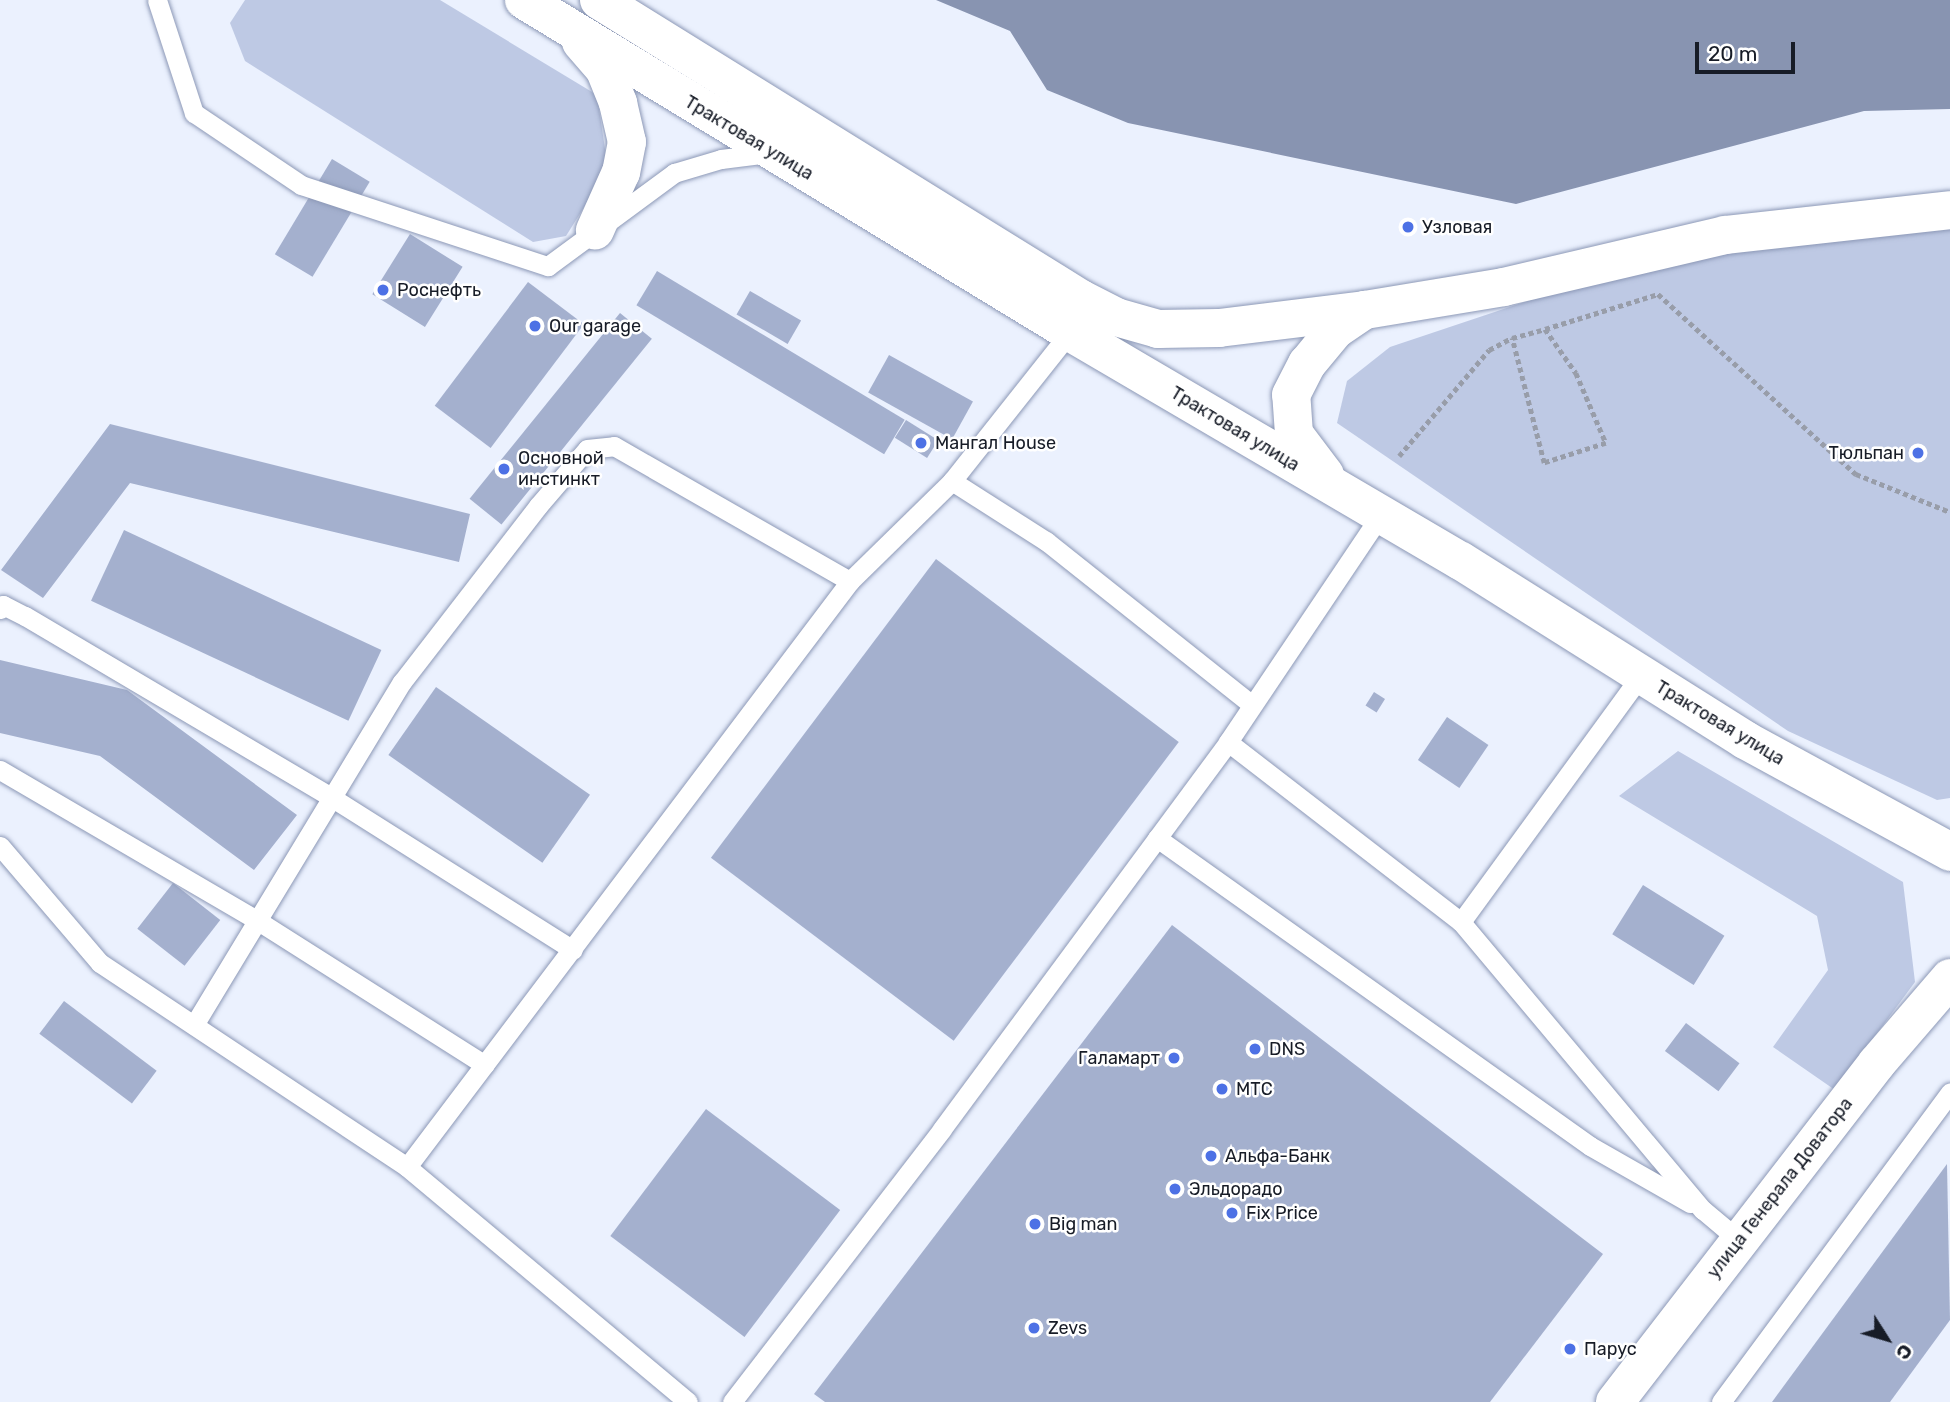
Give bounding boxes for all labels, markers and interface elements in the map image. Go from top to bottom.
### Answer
scale bar [1698,28,1798,72]
text: 20 m [1708,41,1757,66]
street label: Трактовая улица [681,91,817,185]
place label: Узловая [1422,216,1492,238]
marker: Узловая [1400,219,1416,235]
place label: Роснефть [397,279,481,301]
marker: Роснефть [375,282,391,298]
place label: Our garage [549,315,641,337]
marker: Our garage [527,318,543,334]
street label: Трактовая улица [1167,382,1303,476]
place label: Мангал House [935,432,1056,454]
marker: Мангал House [913,435,929,451]
place label: Тюльпан [1828,442,1904,464]
marker: Тюльпан [1910,445,1926,461]
place label: Основной инстинкт [518,448,604,490]
marker: Основной инстинкт [496,461,512,477]
street label: Трактовая улица [1652,676,1788,770]
place label: DNS [1269,1038,1305,1060]
marker: DNS [1247,1041,1263,1057]
place label: Галамарт [1078,1047,1160,1069]
marker: Галамарт [1166,1050,1182,1066]
place label: МТС [1236,1078,1273,1100]
marker: МТС [1214,1081,1230,1097]
street label: улица Генерала Доватора [1703,1093,1857,1283]
place label: Альфа-Банк [1225,1145,1330,1167]
marker: Альфа-Банк [1203,1148,1219,1164]
place label: Эльдорадо [1189,1178,1283,1200]
marker: Эльдорадо [1167,1181,1183,1197]
place label: Fix Price [1246,1202,1318,1224]
marker: Fix Price [1224,1205,1240,1221]
place label: Big man [1049,1213,1117,1235]
marker: Big man [1027,1216,1043,1232]
north arrow [1852,1304,1922,1374]
place label: Zevs [1048,1317,1087,1339]
marker: Zevs [1026,1320,1042,1336]
place label: Парус [1584,1338,1637,1360]
text: С [1891,1340,1917,1364]
marker: Парус [1562,1341,1578,1357]

